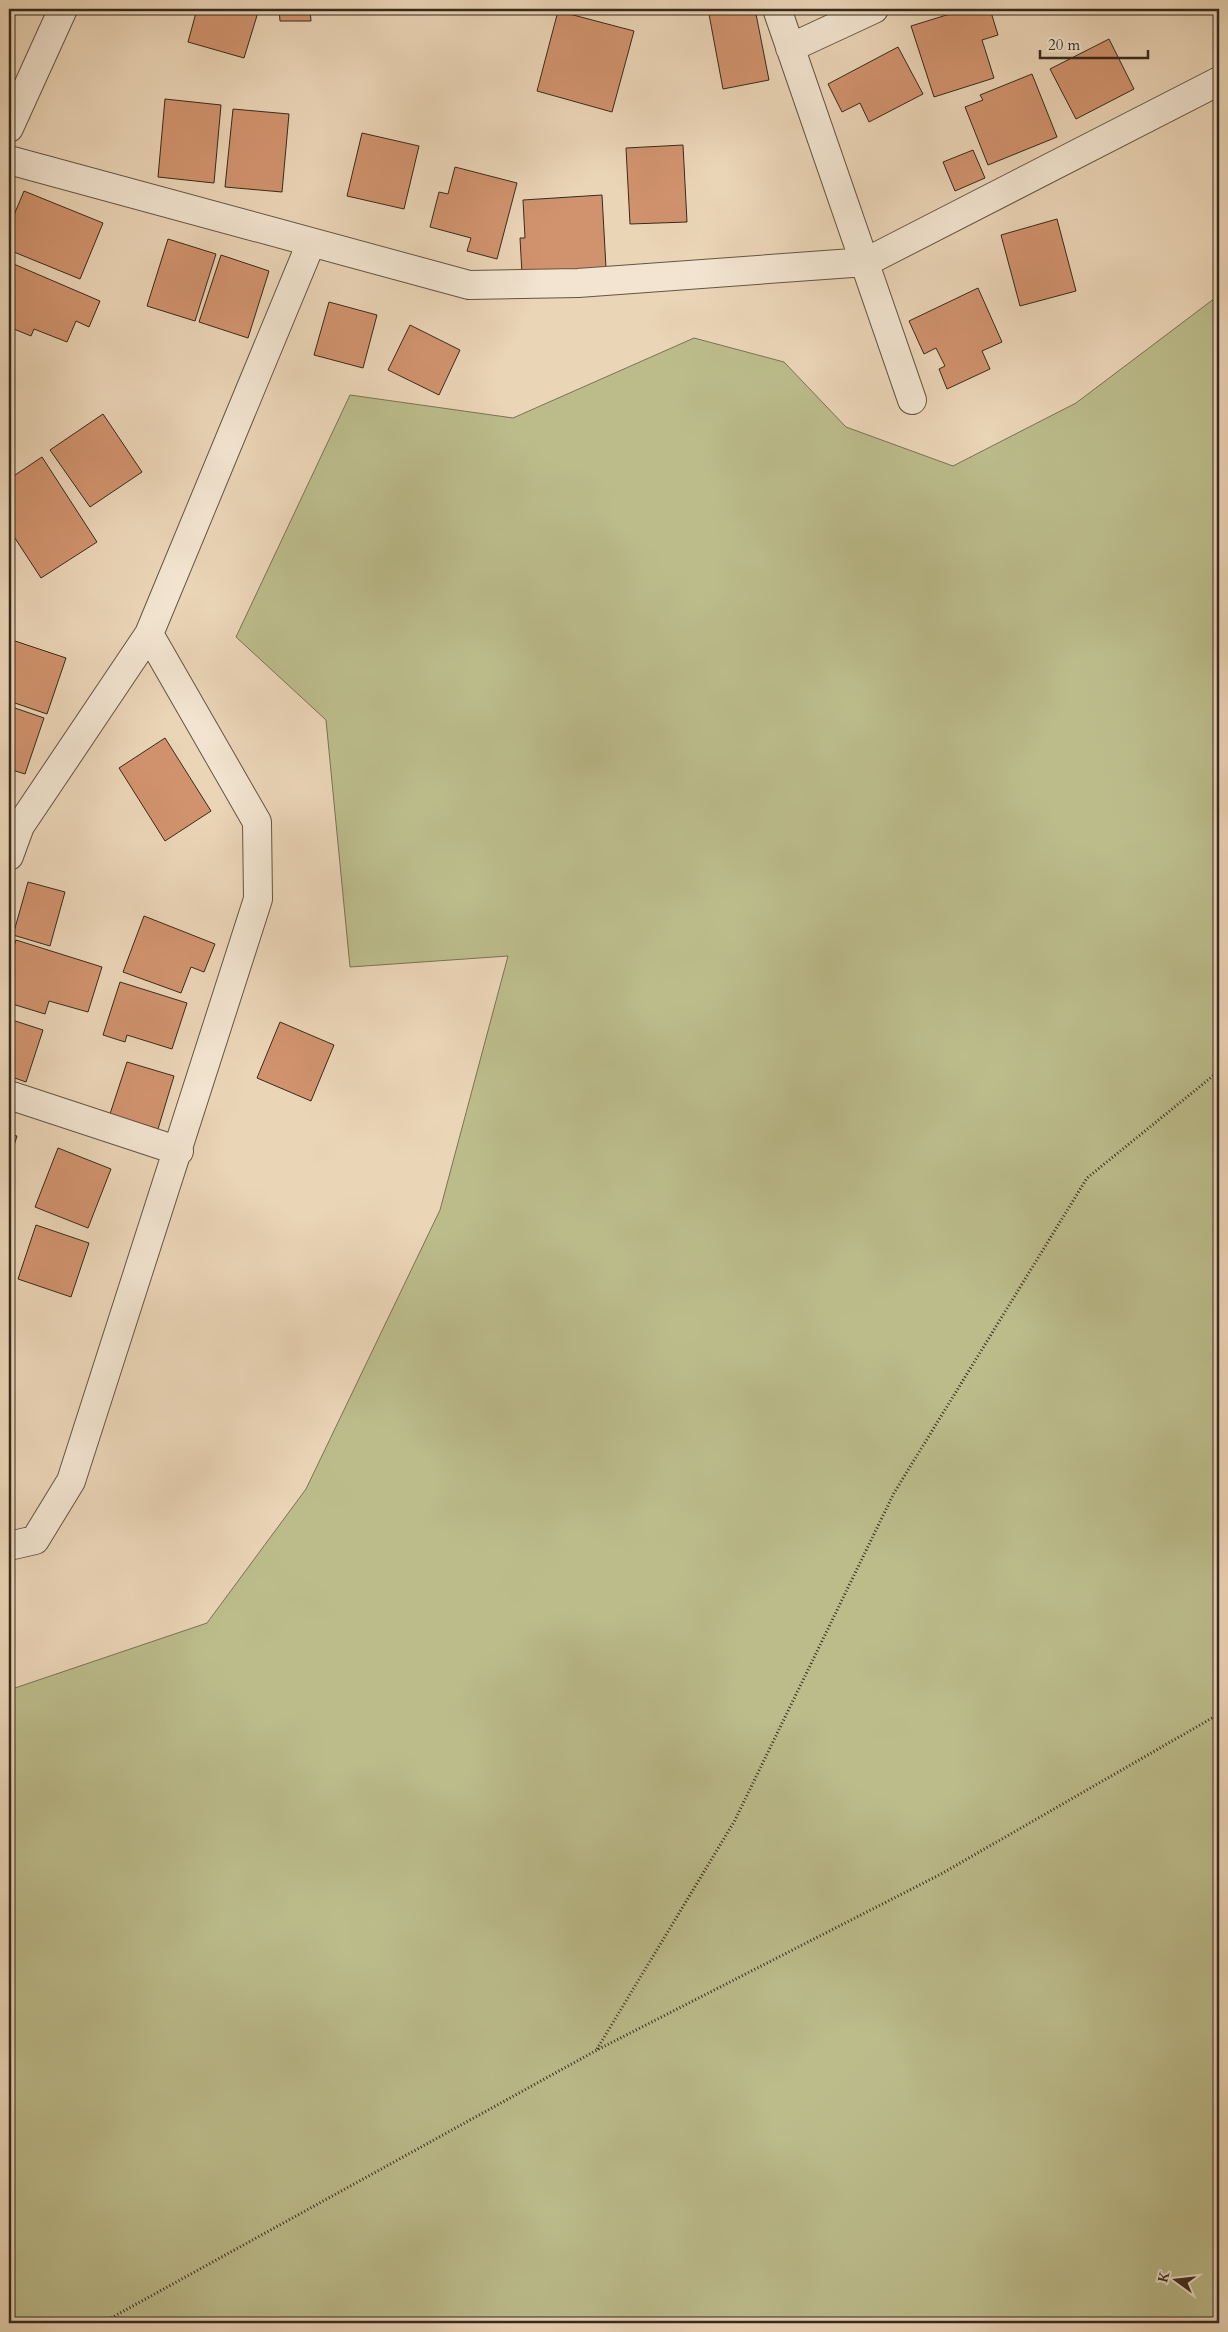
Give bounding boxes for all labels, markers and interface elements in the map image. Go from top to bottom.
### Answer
scale bar [1040,28,1148,60]
text: 20 m [1048,35,1080,55]
north arrow [1150,2254,1200,2304]
text: K [1153,2268,1175,2285]

